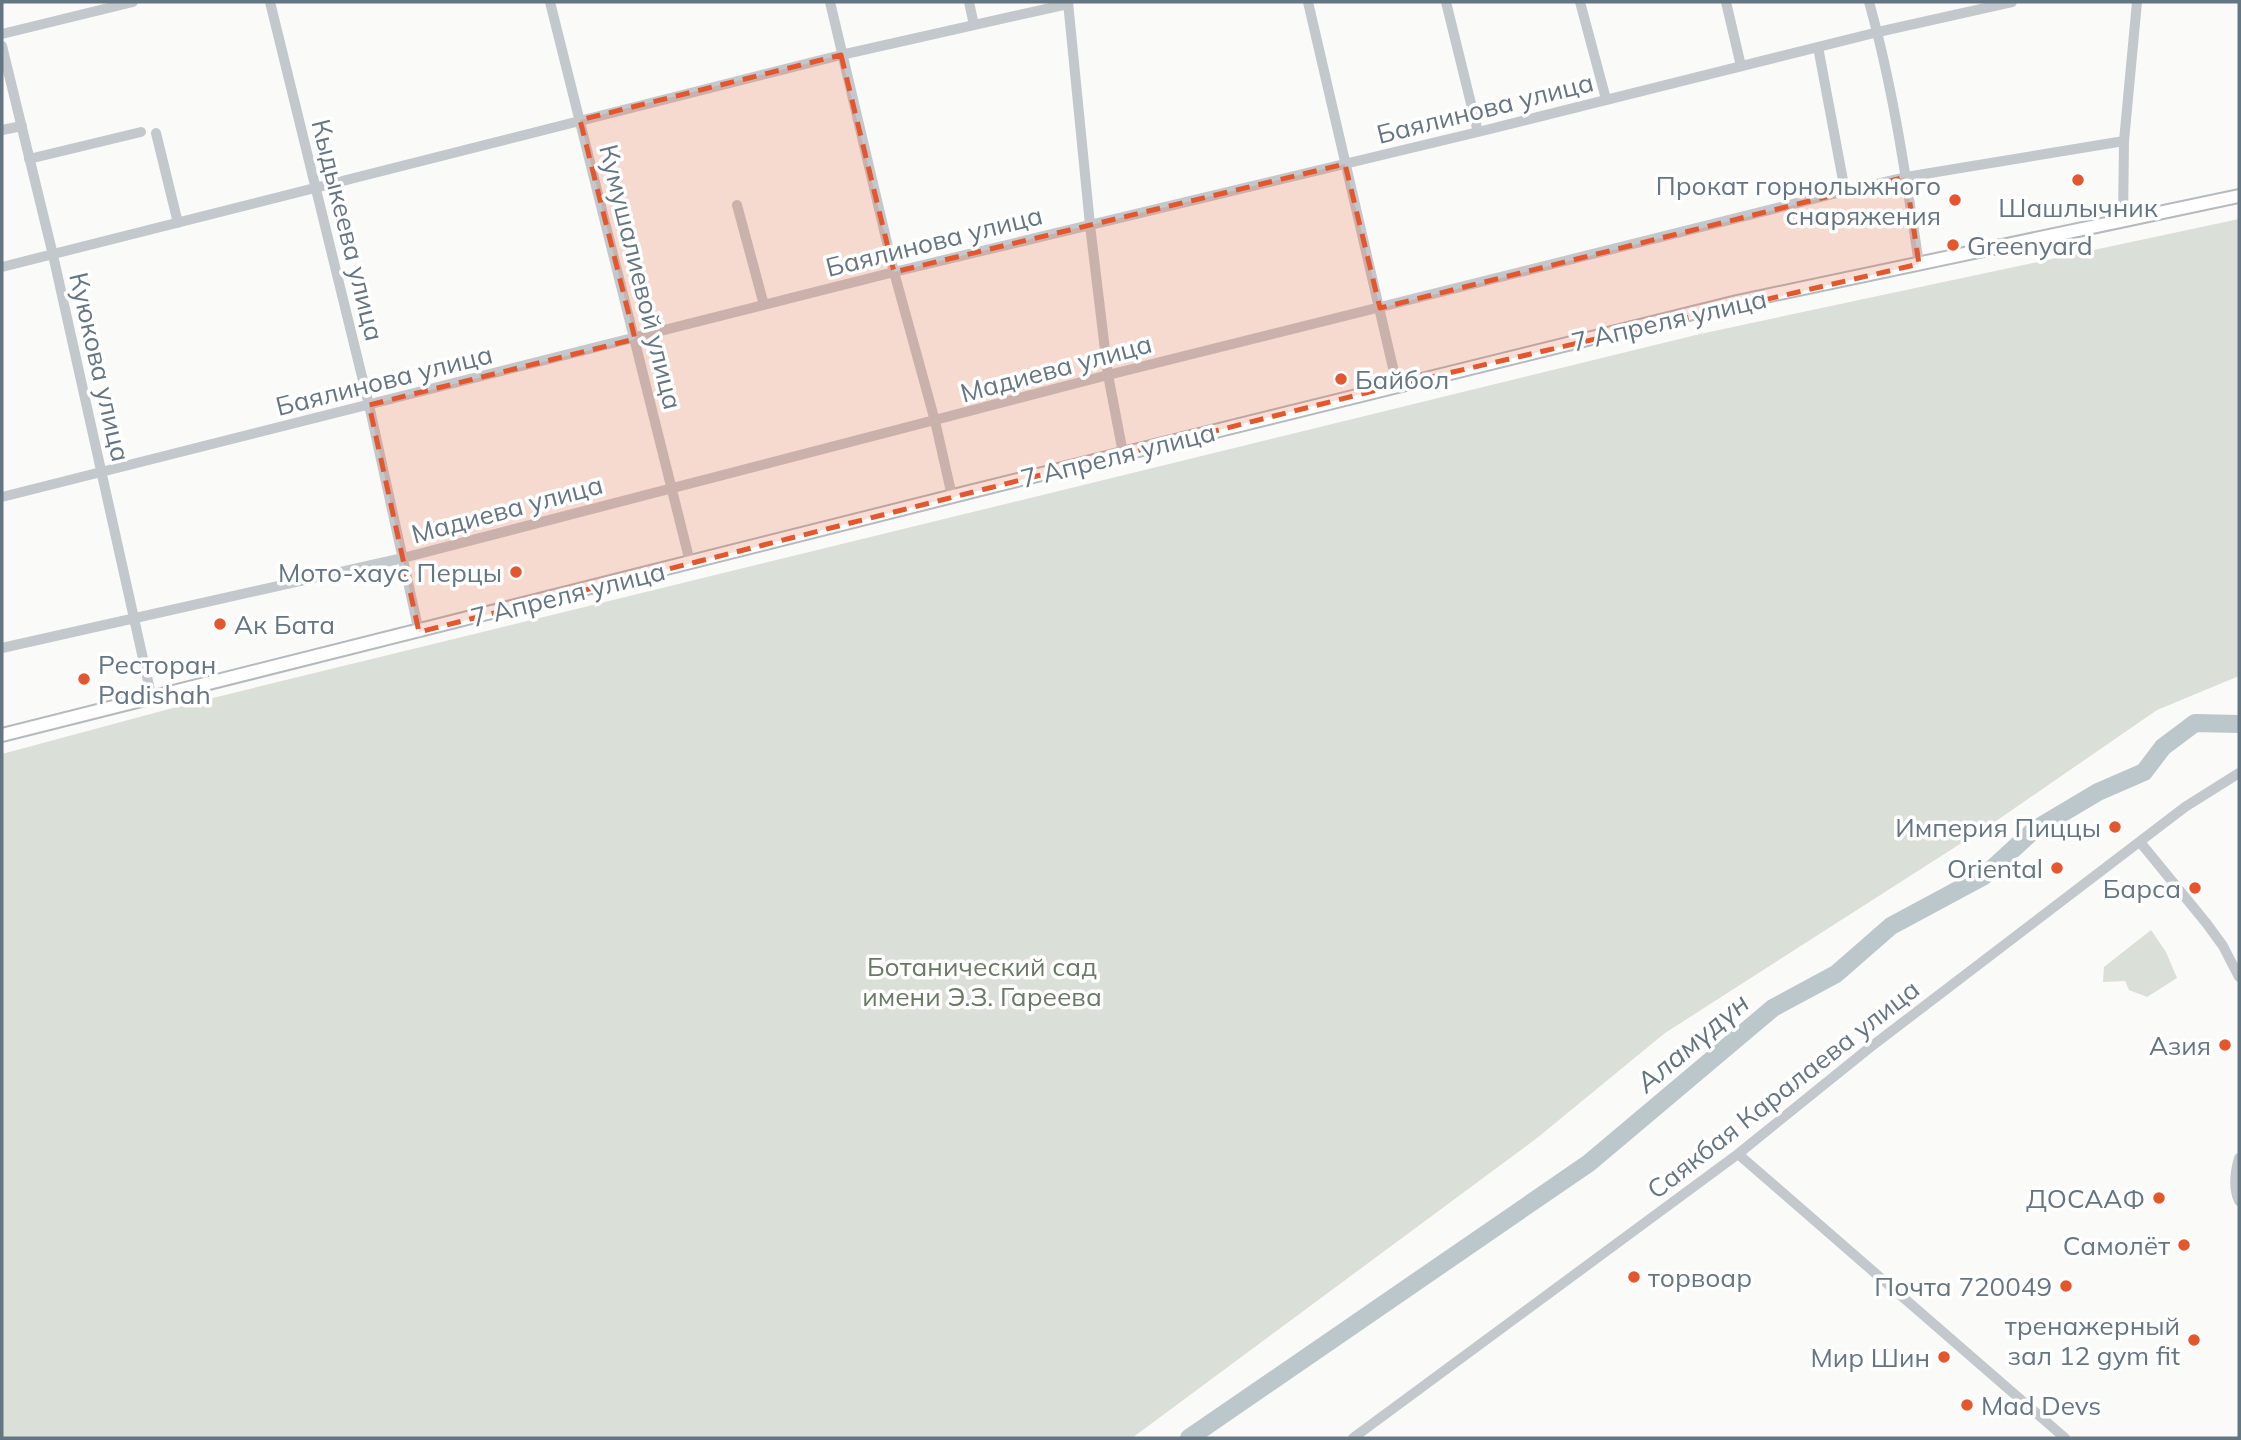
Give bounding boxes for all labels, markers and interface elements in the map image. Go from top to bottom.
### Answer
street label: Баялинова улица [1373,65,1597,151]
street label: Кыдыкеева улица [304,116,392,344]
street label: Кумушалиевой улица [592,141,690,413]
place label: Прокат горнолыжного снаряжения [1656,169,1941,232]
marker: Шашлычник [2070,172,2086,188]
place label: Шашлычник [1998,191,2158,224]
marker: Прокат горнолыжного снаряжения [1947,192,1963,208]
street label: Баялинова улица [822,198,1046,284]
place label: Greenyard [1967,229,2093,262]
marker: Greenyard [1945,237,1961,253]
street label: Куюкова улица [62,269,138,465]
street label: 7 Апреля улица [1568,282,1770,358]
street label: Мадиева улица [957,327,1155,409]
street label: Баялинова улица [272,337,496,423]
place label: Байбол [1355,363,1449,396]
marker: Байбол [1333,371,1349,387]
street label: 7 Апреля улица [1017,415,1219,495]
street label: Мадиева улица [408,468,606,550]
street label: 7 Апреля улица [467,554,669,634]
place label: Мото-хаус Перцы [278,556,502,589]
marker: Мото-хаус Перцы [508,564,524,580]
place label: Ак Бата [234,608,335,641]
marker: Ак Бата [212,616,228,632]
place label: Ресторан Padishah [98,648,216,711]
marker: Ресторан Padishah [76,671,92,687]
place label: Империя Пиццы [1895,811,2101,844]
marker: Империя Пиццы [2107,819,2123,835]
place label: Oriental [1947,852,2043,885]
marker: Oriental [2049,860,2065,876]
place label: Барса [2103,872,2181,905]
marker: Барса [2187,880,2203,896]
park label: Ботанический сад имени Э.З. Гареева [862,950,1102,1013]
street label: Саякбая Каралаева улица [1640,972,1926,1206]
water label: Аламүдүн [1628,985,1756,1100]
place label: Азия [2149,1029,2211,1062]
marker: Азия [2217,1037,2233,1053]
place label: ДОСААФ [2026,1182,2145,1215]
marker: ДОСААФ [2151,1190,2167,1206]
place label: Самолёт [2063,1229,2170,1262]
marker: Самолёт [2176,1237,2192,1253]
place label: торвоар [1648,1261,1752,1294]
marker: торвоар [1626,1269,1642,1285]
place label: Почта 720049 [1874,1270,2052,1303]
marker: Почта 720049 [2058,1278,2074,1294]
place label: тренажерный зал 12 gym fit [2005,1309,2180,1372]
marker: тренажерный зал 12 gym fit [2186,1332,2202,1348]
place label: Мир Шин [1810,1341,1930,1374]
marker: Мир Шин [1936,1349,1952,1365]
place label: Mad Devs [1981,1389,2101,1422]
marker: Mad Devs [1959,1397,1975,1413]

